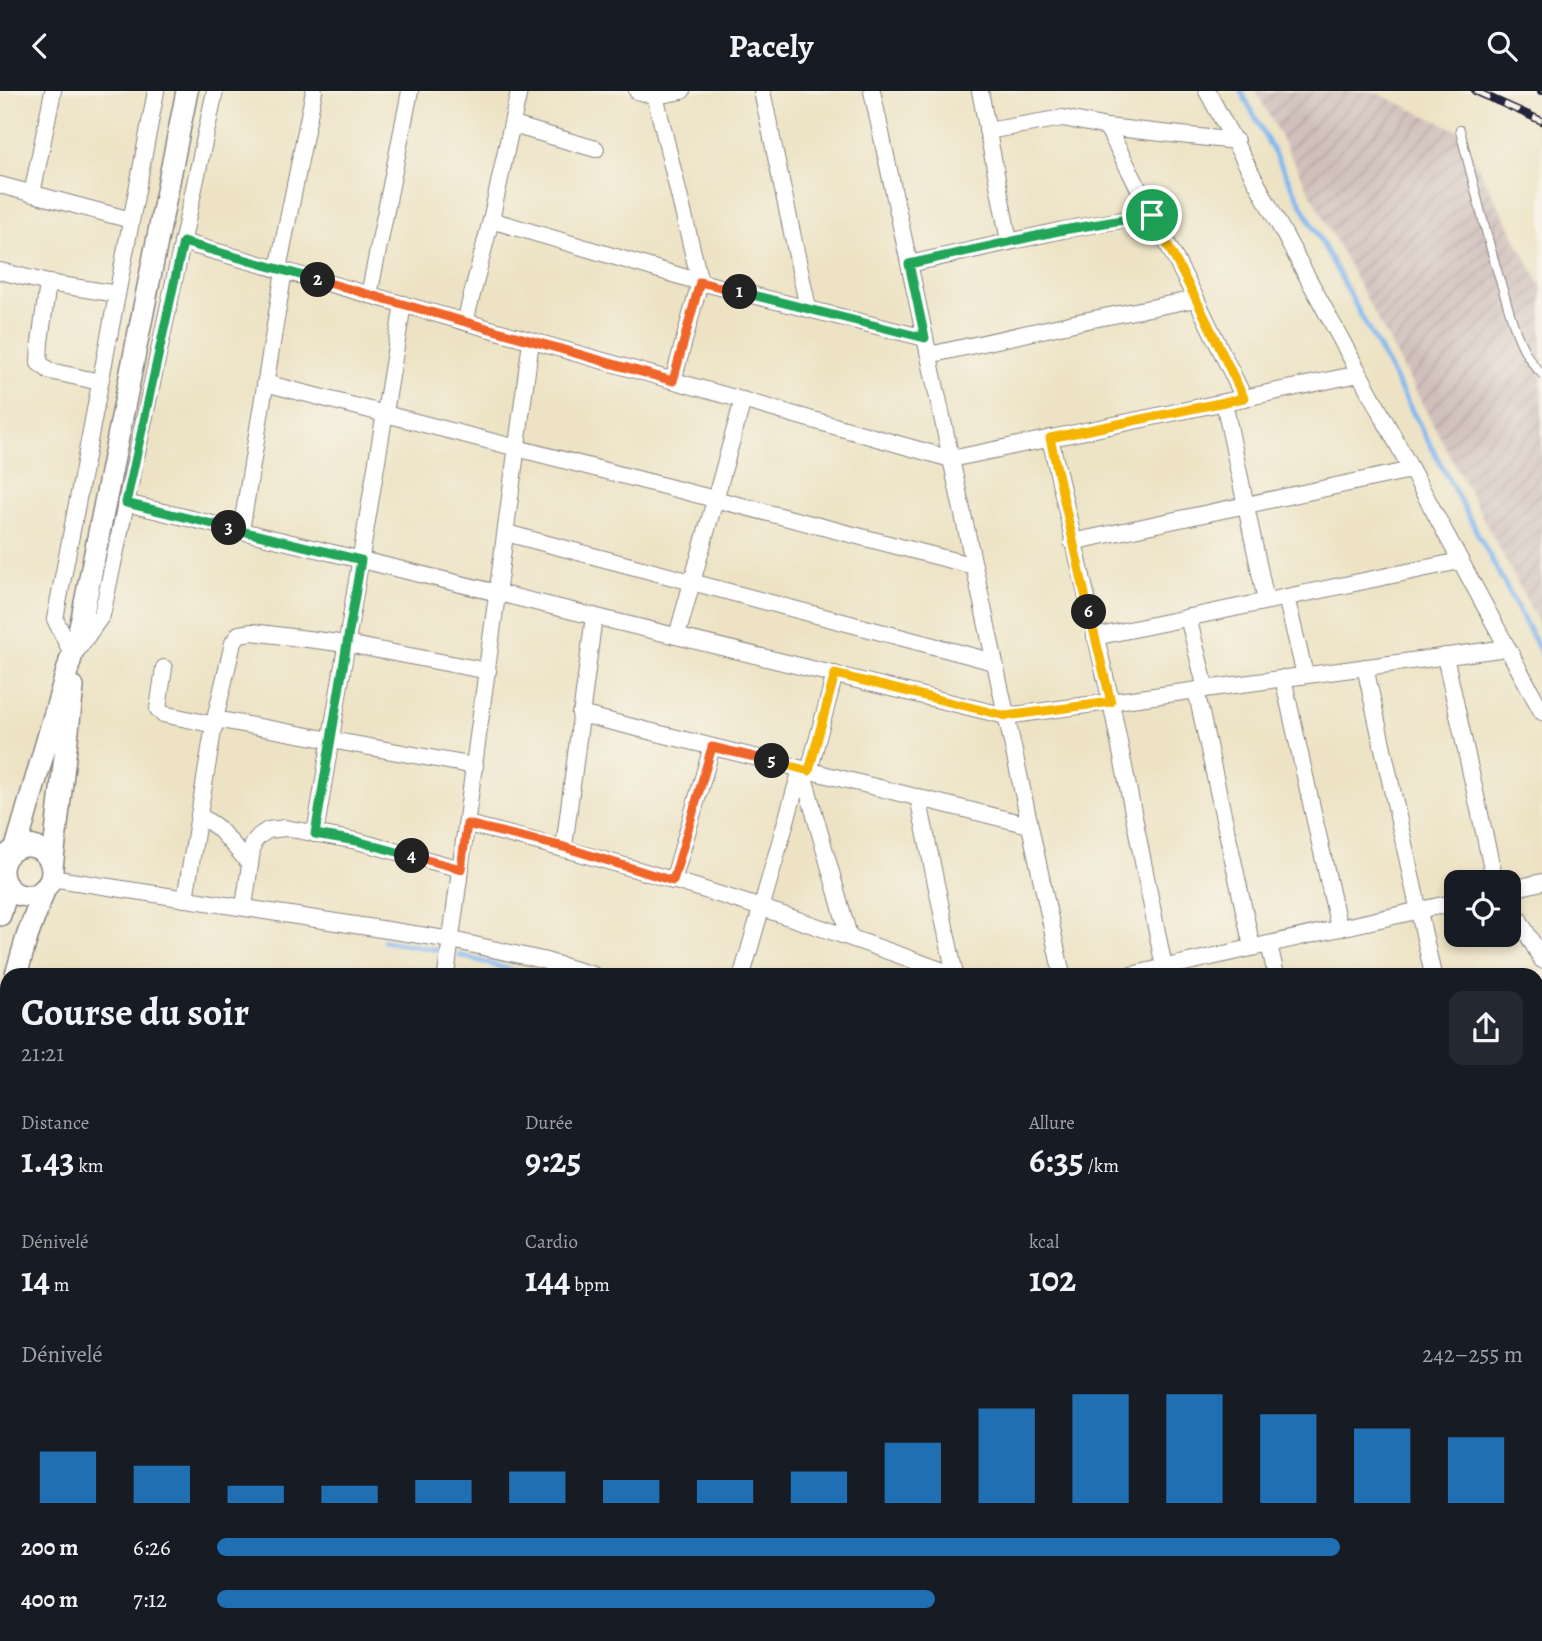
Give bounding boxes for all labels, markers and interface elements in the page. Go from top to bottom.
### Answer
text: Pacely [729,24,813,68]
icon: back [21,27,59,65]
icon: search [1483,27,1521,65]
pin [1122,185,1182,245]
icon: arrive [1133,196,1171,234]
pin: 2 [300,263,336,297]
text: 2 [313,266,322,292]
pin: 1 [722,275,758,309]
text: 1 [736,278,743,304]
pin: 3 [212,511,246,545]
text: 3 [224,514,233,540]
pin: 6 [1072,595,1106,629]
text: 6 [1084,598,1093,624]
pin: 5 [754,743,790,779]
text: 5 [767,747,776,773]
pin: 4 [394,839,430,873]
text: 4 [407,842,416,868]
map controls [1444,870,1521,947]
button: locate [1444,870,1521,947]
text: Course du soir [21,986,249,1038]
button: share [1449,991,1523,1065]
text: 21:21 [21,1038,64,1069]
text: Distance [21,1110,89,1136]
text: Durée [525,1110,573,1136]
text: Allure [1029,1110,1075,1136]
text: 1.43 [21,1136,75,1184]
text: 9:25 [525,1136,581,1184]
text: 6:35 [1029,1136,1084,1184]
text: km [75,1153,104,1179]
text: /km [1084,1153,1119,1179]
text: Dénivelé [21,1229,88,1255]
text: Cardio [525,1229,578,1255]
text: kcal [1029,1229,1059,1255]
text: 14 [21,1255,50,1303]
text: 144 [525,1255,570,1303]
text: 102 [1029,1255,1076,1303]
text: m [50,1272,70,1298]
text: bpm [570,1272,610,1298]
text: Dénivelé [21,1339,103,1370]
text: 242–255 m [1422,1339,1523,1370]
text: 200 m [21,1532,79,1563]
text: 6:26 [133,1532,171,1563]
text: 400 m [21,1584,78,1615]
text: 7:12 [133,1584,167,1615]

